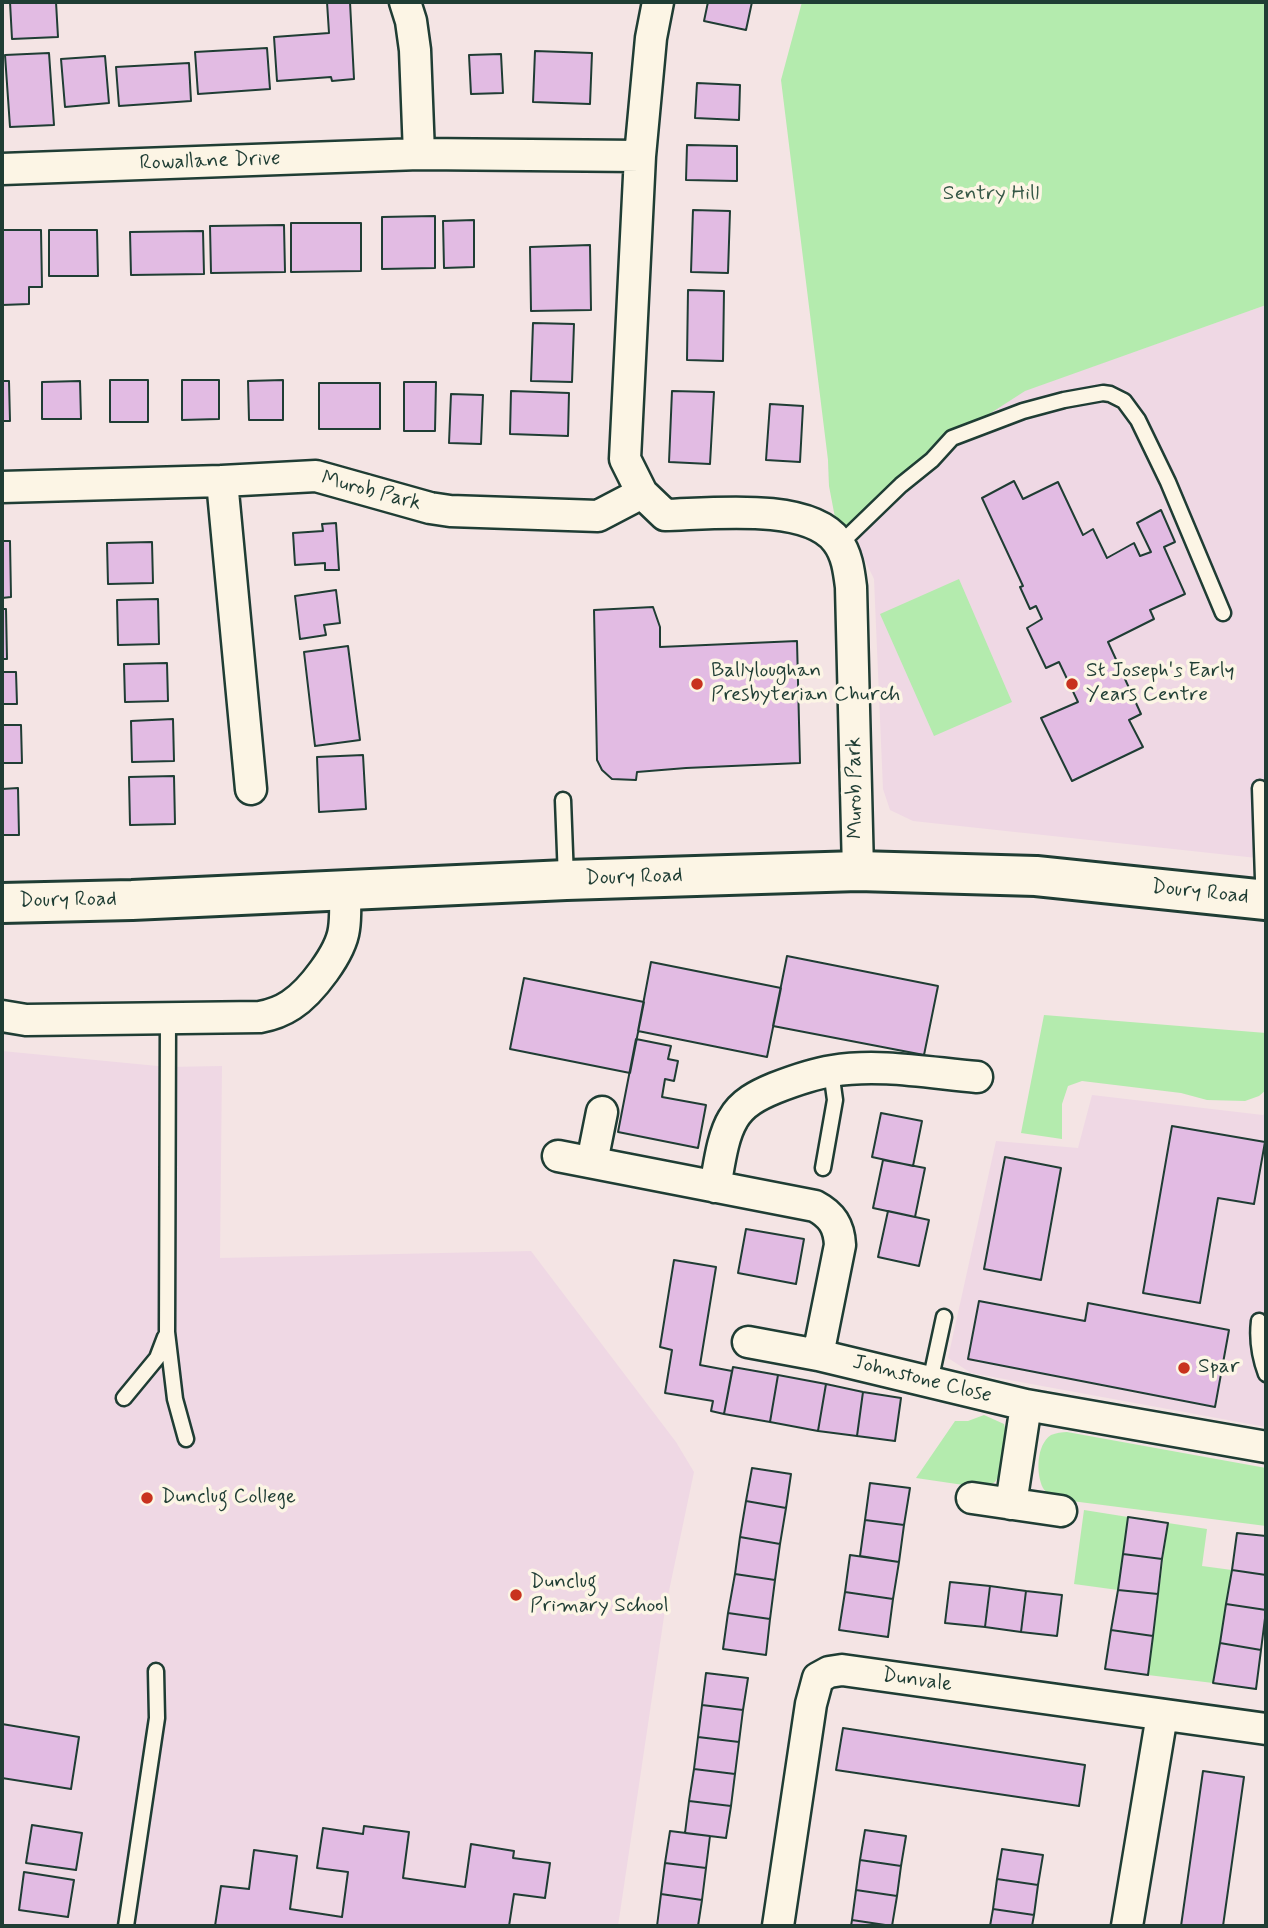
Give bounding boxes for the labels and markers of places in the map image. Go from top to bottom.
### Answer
place label: Ballyloughan Presbyterian Church [711,659,900,709]
place label: St Joseph's Early Years Centre [1086,659,1235,709]
marker: Ballyloughan Presbyterian Church [689,676,705,692]
marker: St Joseph's Early Years Centre [1064,676,1080,692]
place label: Spar [1198,1355,1239,1381]
marker: Spar [1176,1360,1192,1376]
place label: Dunclug College [161,1485,296,1511]
marker: Dunclug College [139,1490,155,1506]
place label: Dunclug Primary School [530,1570,669,1620]
marker: Dunclug Primary School [508,1587,524,1603]

